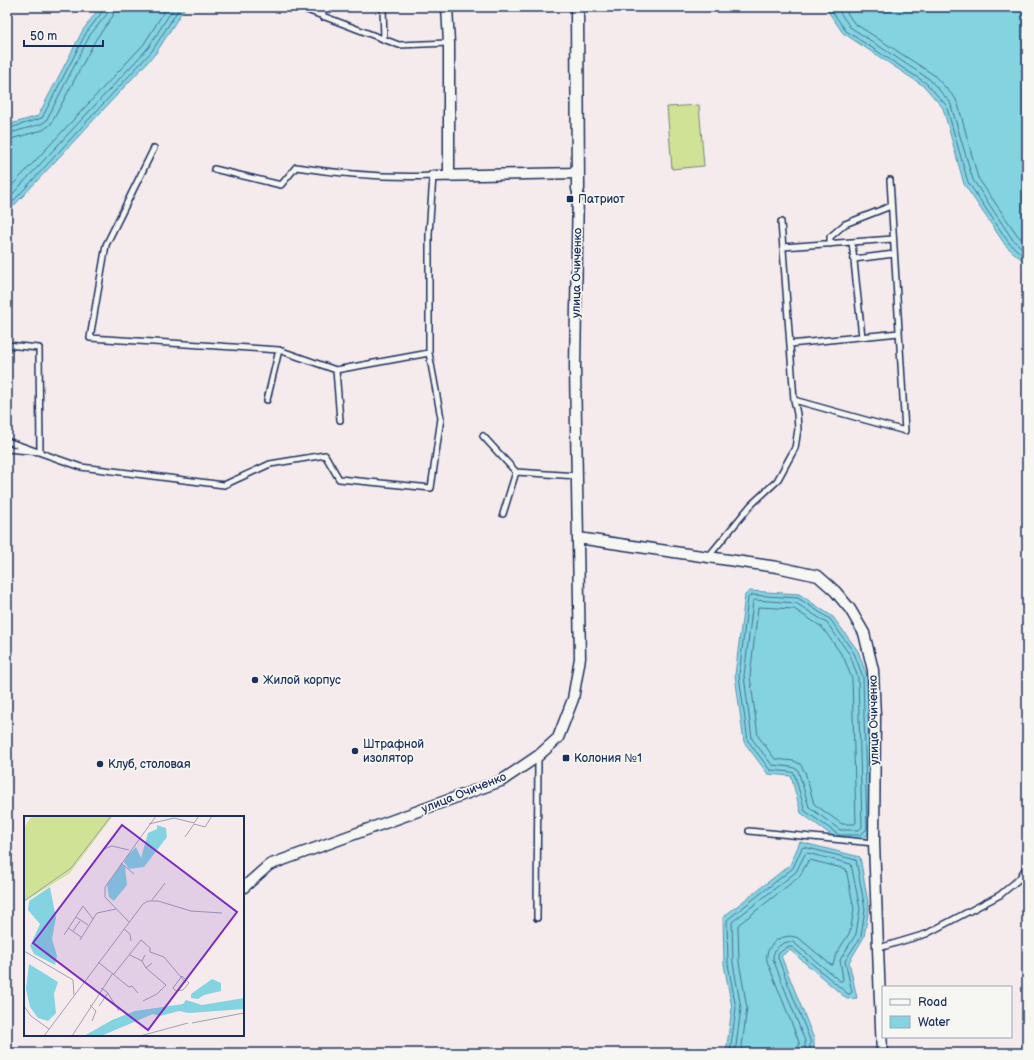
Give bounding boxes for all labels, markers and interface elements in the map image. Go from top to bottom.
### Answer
scale bar [24,22,103,48]
text: 50 m [30,29,57,44]
place label: Патриот [578,192,625,207]
marker: Патриот [565,194,575,204]
street label: улица Очиченко [569,228,585,318]
place label: Жилой корпус [263,673,341,688]
marker: Жилой корпус [250,675,260,685]
street label: улица Очиченко [866,675,882,765]
place label: Штрафной изолятор [363,737,424,766]
marker: Штрафной изолятор [350,746,360,756]
place label: Колония №1 [574,751,642,766]
marker: Колония №1 [561,753,571,763]
place label: Клуб, столовая [108,757,191,772]
marker: Клуб, столовая [95,759,105,769]
street label: улица Очиченко [419,769,509,817]
inset map [24,816,244,1036]
legend [882,986,1012,1038]
text: Road [918,995,947,1010]
text: Water [918,1015,950,1030]

